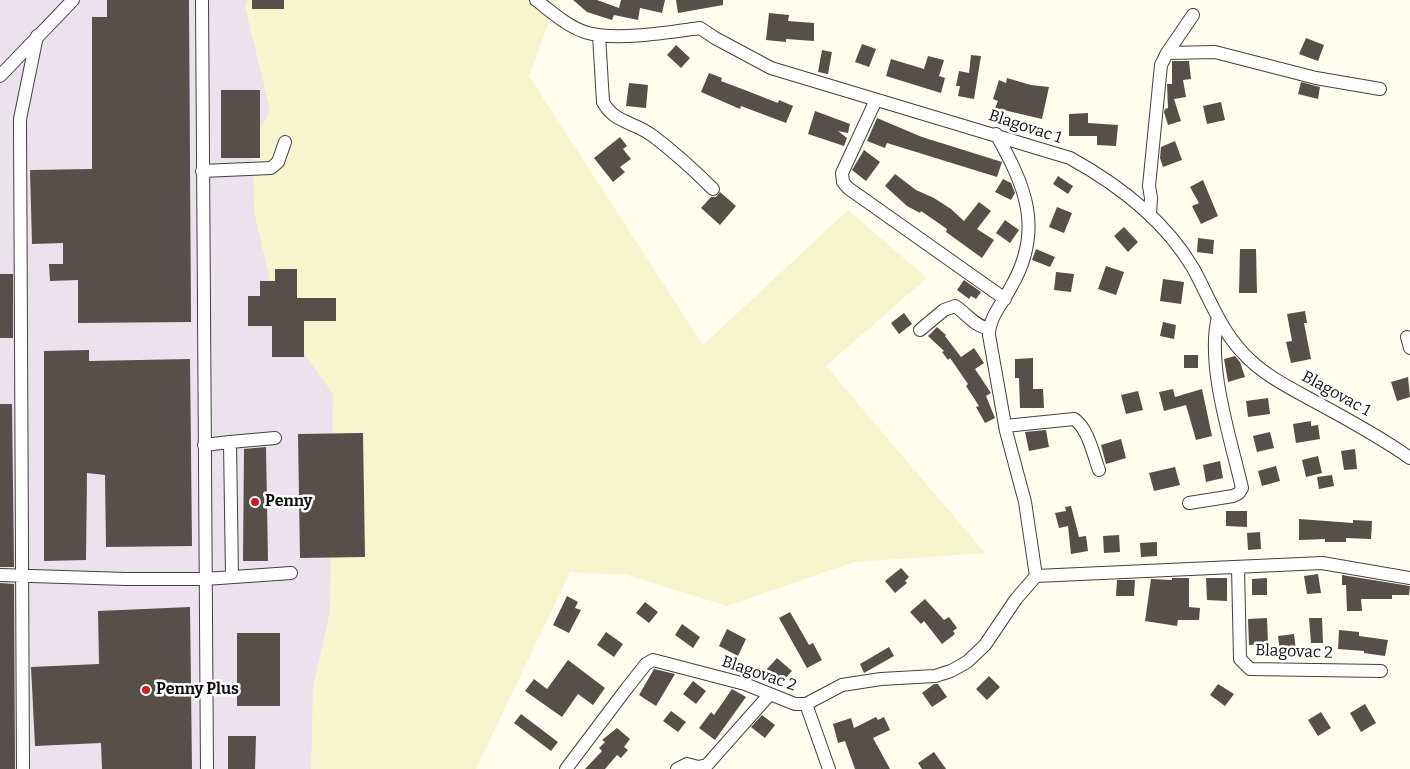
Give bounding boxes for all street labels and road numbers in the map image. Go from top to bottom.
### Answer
street label: Blagovac 1 [986,106,1064,148]
street label: Blagovac 1 [1298,367,1374,421]
street label: Blagovac 2 [1255,641,1333,663]
street label: Blagovac 2 [719,652,799,696]

